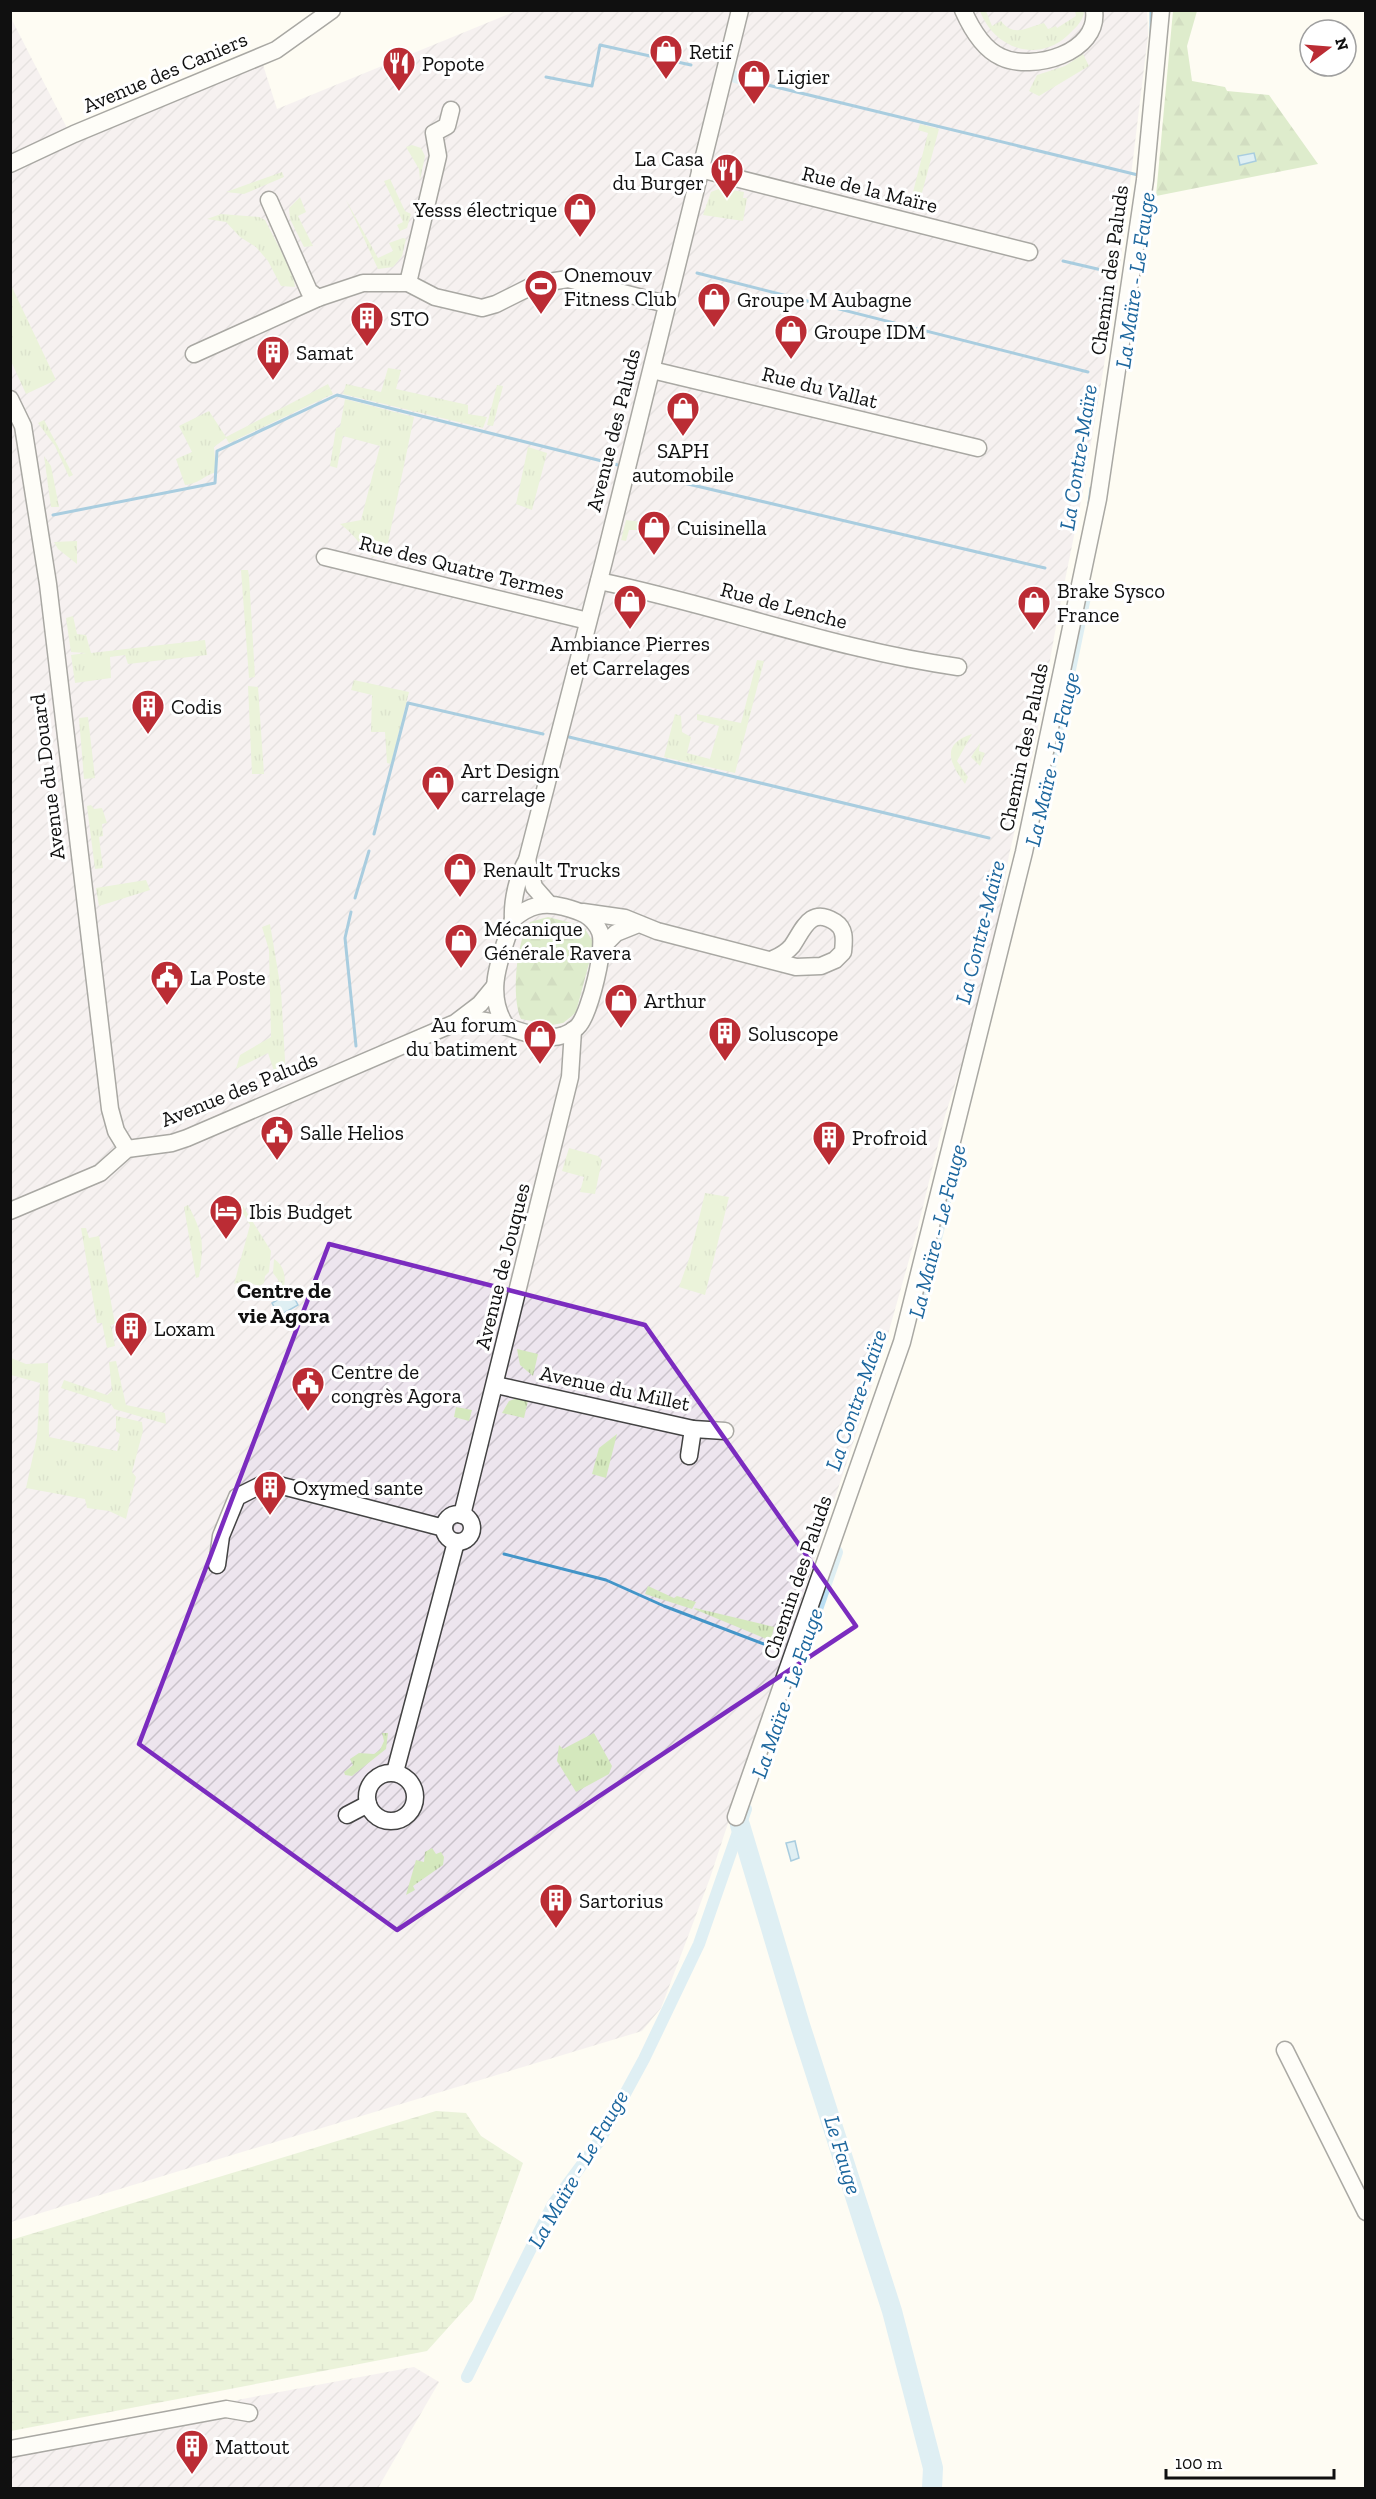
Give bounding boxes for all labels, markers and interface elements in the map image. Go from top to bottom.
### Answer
north arrow [1298,18,1358,78]
street label: Avenue des Caniers [79,26,251,118]
shop icon: Retif [648,33,684,80]
text: N [1331,36,1353,52]
place label: Retif [689,39,733,64]
restaurant icon: Popote [381,45,417,92]
place label: Popote [422,51,484,76]
shop icon: Ligier [736,58,772,105]
place label: Ligier [777,64,830,89]
place label: La Casa du Burger [612,146,704,195]
restaurant icon: La Casa du Burger [709,152,745,199]
street label: Rue de la Maïre [800,160,941,218]
street label: Chemin des Paluds [1085,183,1133,357]
water label: La Maïre - Le Fauge [1109,190,1161,370]
shop icon: Yesss électrique [562,191,598,238]
place label: Yesss électrique [412,197,557,222]
place label: Onemouv Fitness Club [564,262,677,311]
sports icon: Onemouv Fitness Club [523,268,559,315]
shop icon: Groupe M Aubagne [696,281,732,328]
place label: Groupe M Aubagne [737,287,912,312]
building icon: STO [349,300,385,347]
place label: STO [390,306,429,331]
shop icon: Groupe IDM [773,313,809,360]
place label: Groupe IDM [814,319,926,344]
building icon: Samat [255,334,291,381]
place label: Samat [296,340,354,365]
street label: Avenue des Paluds [581,346,645,514]
street label: Rue du Vallat [760,361,881,413]
water label: La Contre-Maïre [1053,382,1103,532]
shop icon: SAPH automobile [665,390,701,437]
place label: SAPH automobile [632,438,734,487]
shop icon: Cuisinella [636,509,672,556]
place label: Cuisinella [677,515,767,540]
street label: Rue des Quatre Termes [357,529,567,605]
street label: Rue de Lenche [718,576,850,634]
place label: Brake Sysco France [1057,578,1165,627]
shop icon: Ambiance Pierres et Carrelages [612,583,648,630]
shop icon: Brake Sysco France [1016,584,1052,631]
place label: Ambiance Pierres et Carrelages [550,631,710,680]
street label: Chemin des Paluds [993,661,1053,833]
water label: La Maïre - Le Fauge [1019,669,1085,849]
building icon: Codis [130,688,166,735]
street label: Avenue du Douard [24,692,70,862]
place label: Codis [171,694,222,719]
place label: Art Design carrelage [461,758,559,807]
shop icon: Art Design carrelage [420,764,456,811]
shop icon: Renault Trucks [442,851,478,898]
place label: Renault Trucks [483,857,620,882]
water label: La Contre-Maïre [949,857,1011,1007]
place label: Mécanique Générale Ravera [484,916,631,965]
shop icon: Mécanique Générale Ravera [443,922,479,969]
public building icon: La Poste [149,959,185,1006]
place label: La Poste [190,965,266,990]
shop icon: Arthur [603,982,639,1029]
place label: Arthur [644,988,707,1013]
place label: Au forum du batiment [406,1012,517,1061]
building icon: Soluscope [707,1015,743,1062]
shop icon: Au forum du batiment [522,1018,558,1065]
place label: Soluscope [748,1021,839,1046]
street label: Avenue des Paluds [157,1046,321,1132]
public building icon: Salle Helios [259,1114,295,1161]
building icon: Profroid [811,1119,847,1166]
place label: Salle Helios [300,1120,404,1145]
place label: Profroid [852,1125,928,1150]
water label: La Maïre - Le Fauge [902,1141,972,1321]
street label: Avenue de Jouques [469,1180,535,1352]
hotel icon: Ibis Budget [208,1193,244,1240]
place label: Ibis Budget [249,1199,352,1224]
district label: Centre de vie Agora [237,1277,331,1329]
building icon: Loxam [113,1310,149,1357]
place label: Loxam [154,1316,215,1341]
water label: La Contre-Maïre [819,1326,893,1474]
place label: Centre de congrès Agora [331,1359,462,1408]
street label: Avenue du Millet [538,1360,692,1416]
public building icon: Centre de congrès Agora [290,1365,326,1412]
building icon: Oxymed sante [252,1469,288,1516]
place label: Oxymed sante [293,1475,423,1500]
street label: Chemin des Paluds [757,1492,837,1662]
water label: La Maïre - Le Fauge [745,1604,829,1782]
building icon: Sartorius [538,1882,574,1929]
place label: Sartorius [579,1888,663,1913]
water label: La Maïre - Le Fauge [522,2085,634,2253]
water label: Le Fauge [818,2112,868,2198]
building icon: Mattout [174,2428,210,2475]
place label: Mattout [215,2434,290,2459]
scale bar [1166,2442,1334,2480]
text: 100 m [1175,2452,1223,2474]

